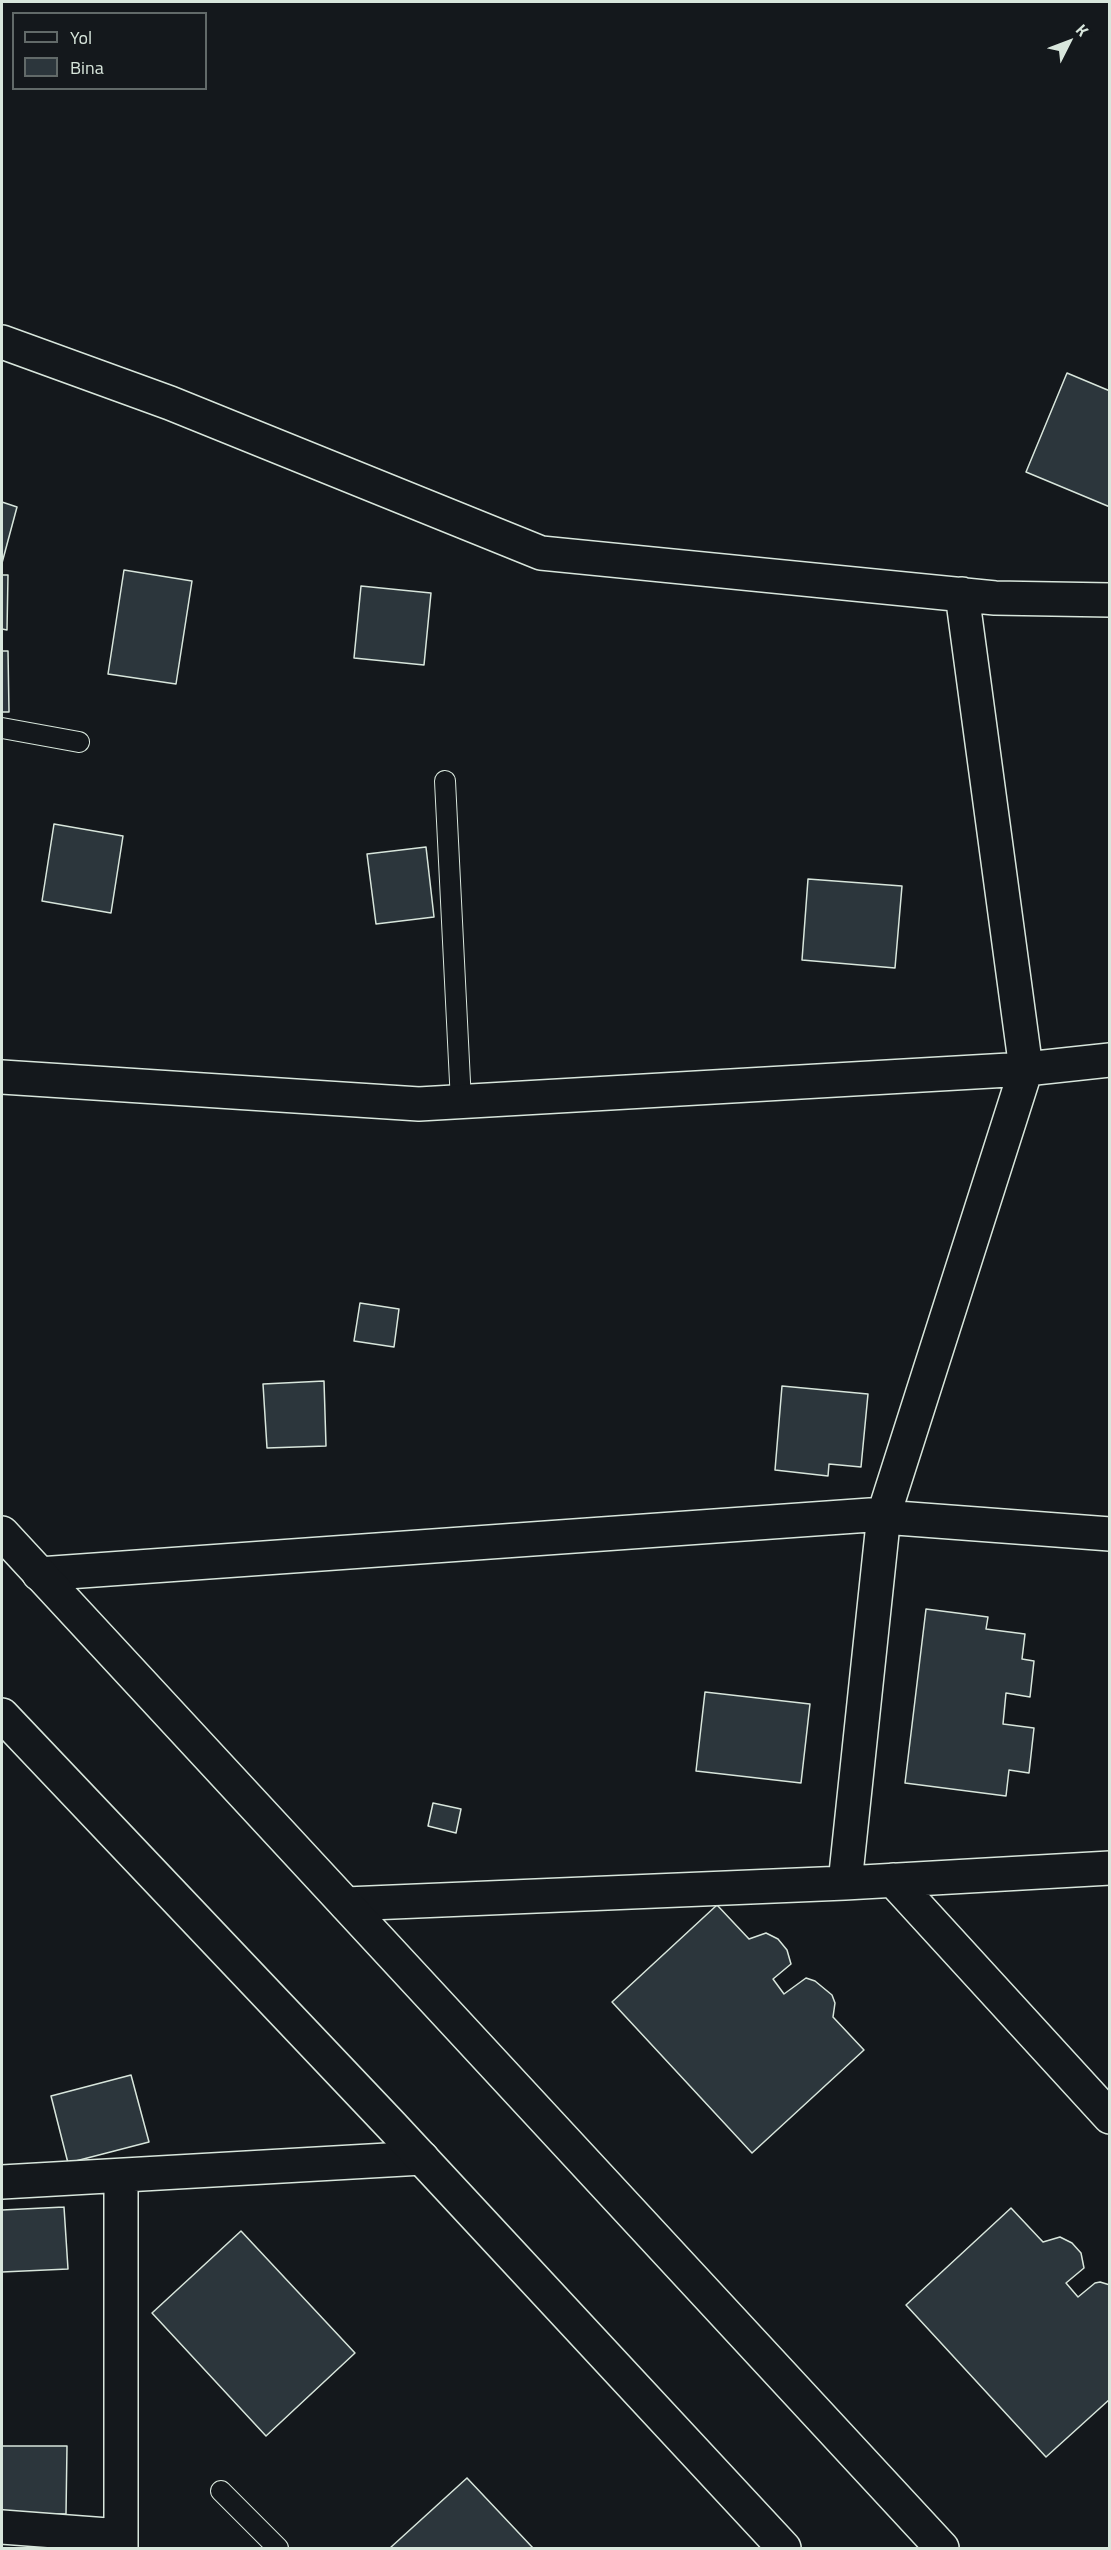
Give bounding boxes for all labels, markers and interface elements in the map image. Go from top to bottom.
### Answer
legend [12,12,207,90]
north arrow [1039,12,1099,72]
text: K [1070,18,1094,42]
text: Yol [70,24,92,51]
text: Bina [70,54,104,81]

